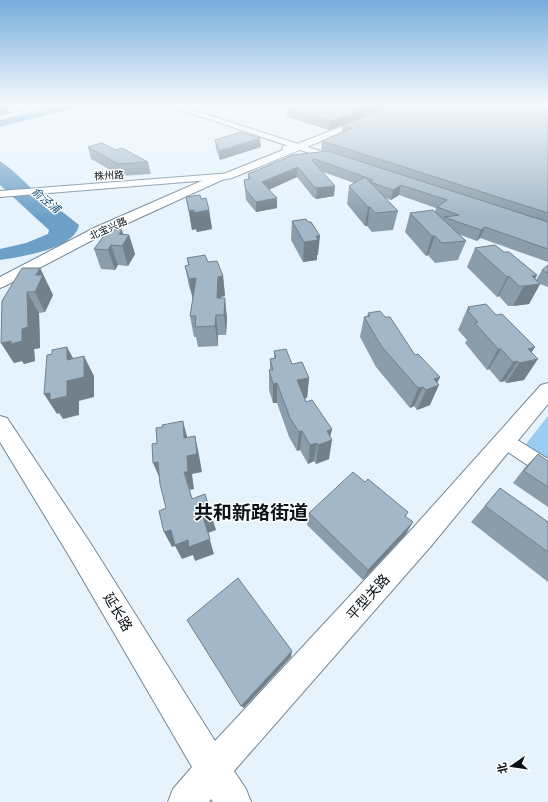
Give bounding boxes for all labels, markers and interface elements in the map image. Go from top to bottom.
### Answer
street label: 株州路 [94,167,124,184]
water label: 俞泾浦 [28,183,65,218]
street label: 北宝兴路 [87,213,130,243]
district label: 共和新路街道 [194,499,308,526]
street label: 平型关路 [342,570,394,624]
street label: 延长路 [99,589,137,635]
north arrow [492,746,532,786]
text: 北 [493,761,511,775]

